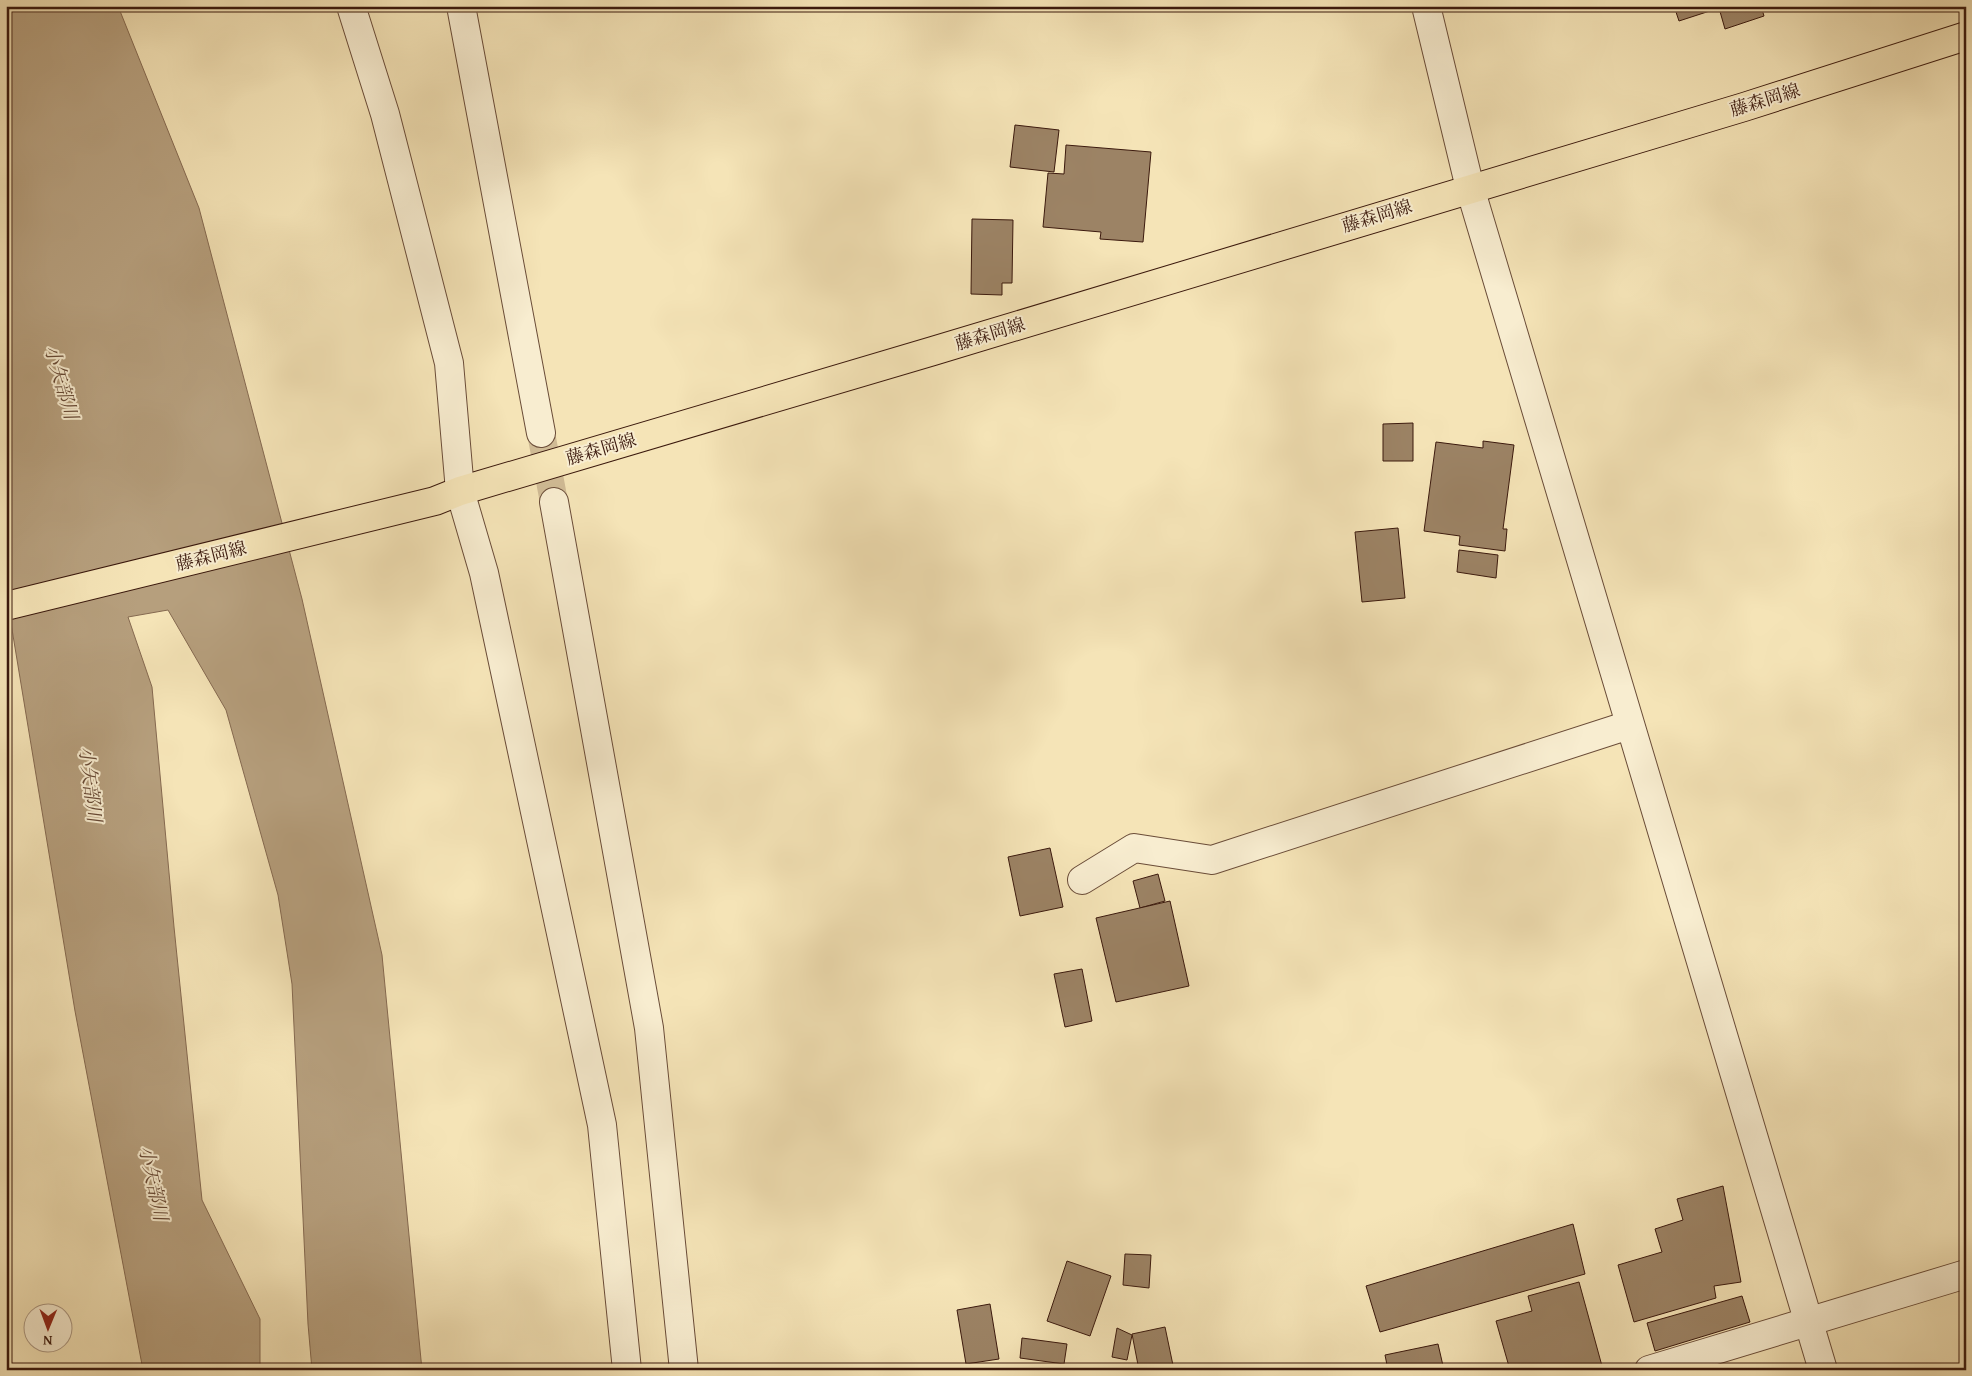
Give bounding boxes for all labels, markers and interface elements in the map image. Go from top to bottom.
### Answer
street label: 藤森岡線 [1726,76,1803,123]
street label: 藤森岡線 [1338,192,1415,239]
street label: 藤森岡線 [951,310,1028,357]
water label: 小矢部川 [38,342,86,424]
street label: 藤森岡線 [563,426,639,471]
street label: 藤森岡線 [173,534,249,577]
water label: 小矢部川 [72,745,110,825]
water label: 小矢部川 [132,1143,176,1225]
north arrow [22,1304,72,1354]
text: N [42,1331,53,1351]

